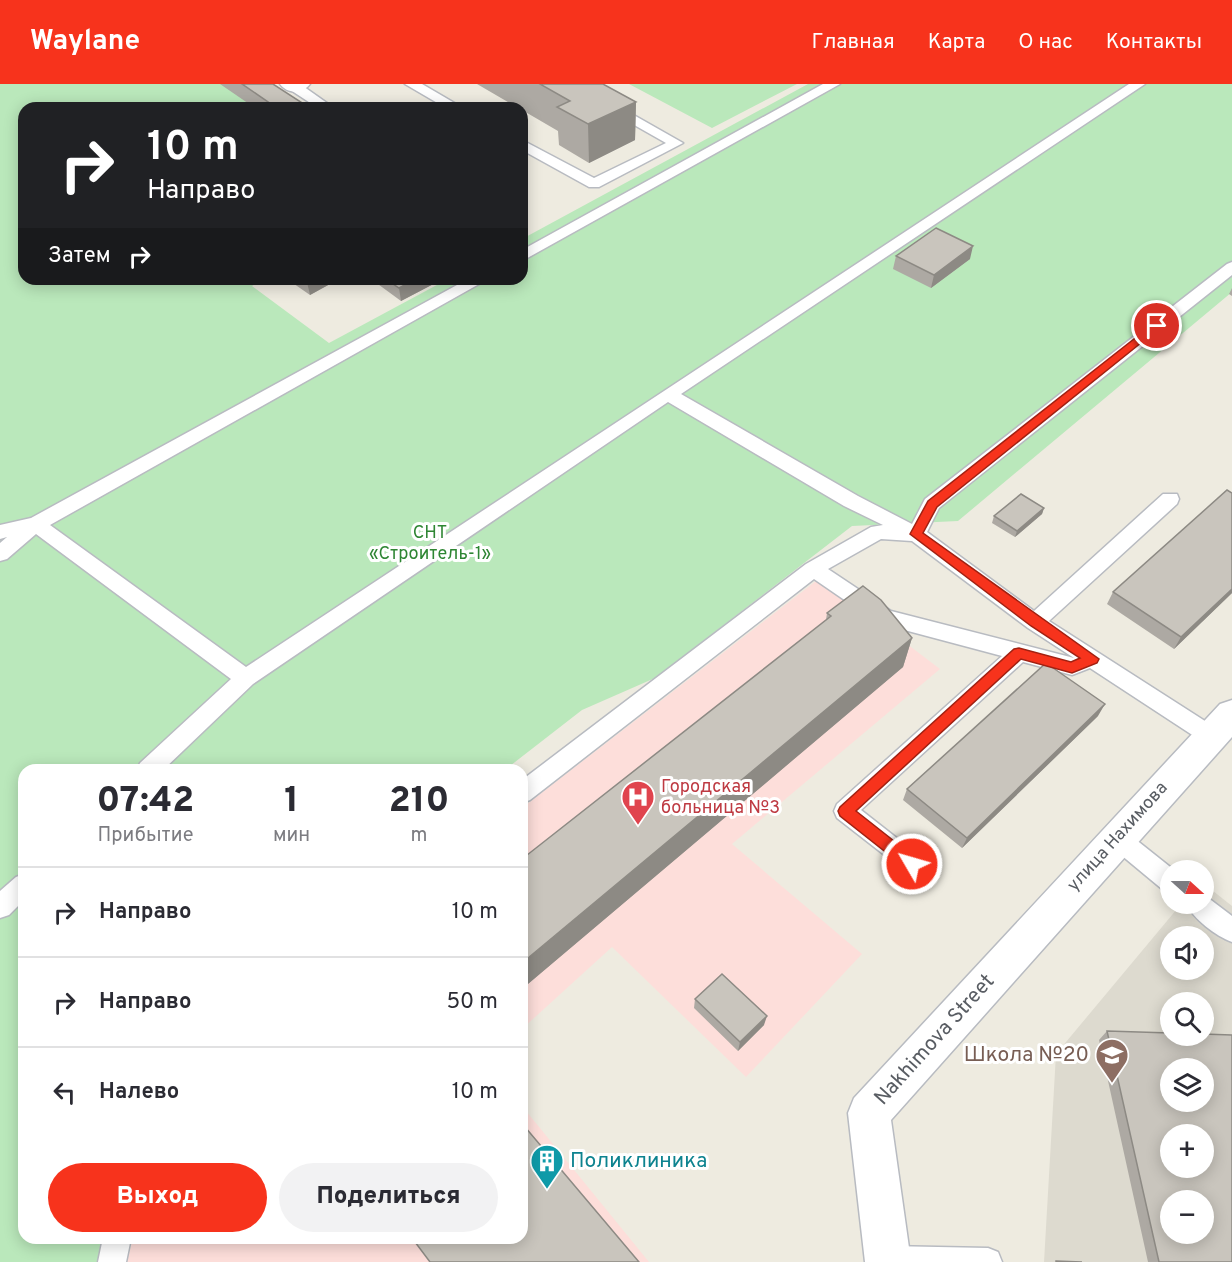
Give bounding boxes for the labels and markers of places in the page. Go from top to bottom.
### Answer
pin [1131,300,1182,351]
place label: Городская больница №3 [661,776,780,820]
hospital icon: Городская больница №3 [620,779,656,826]
school or university icon: Школа №20 [1094,1037,1130,1084]
place label: Школа №20 [964,1042,1089,1069]
building icon: Поликлиника [529,1143,565,1190]
place label: Поликлиника [570,1148,707,1175]

